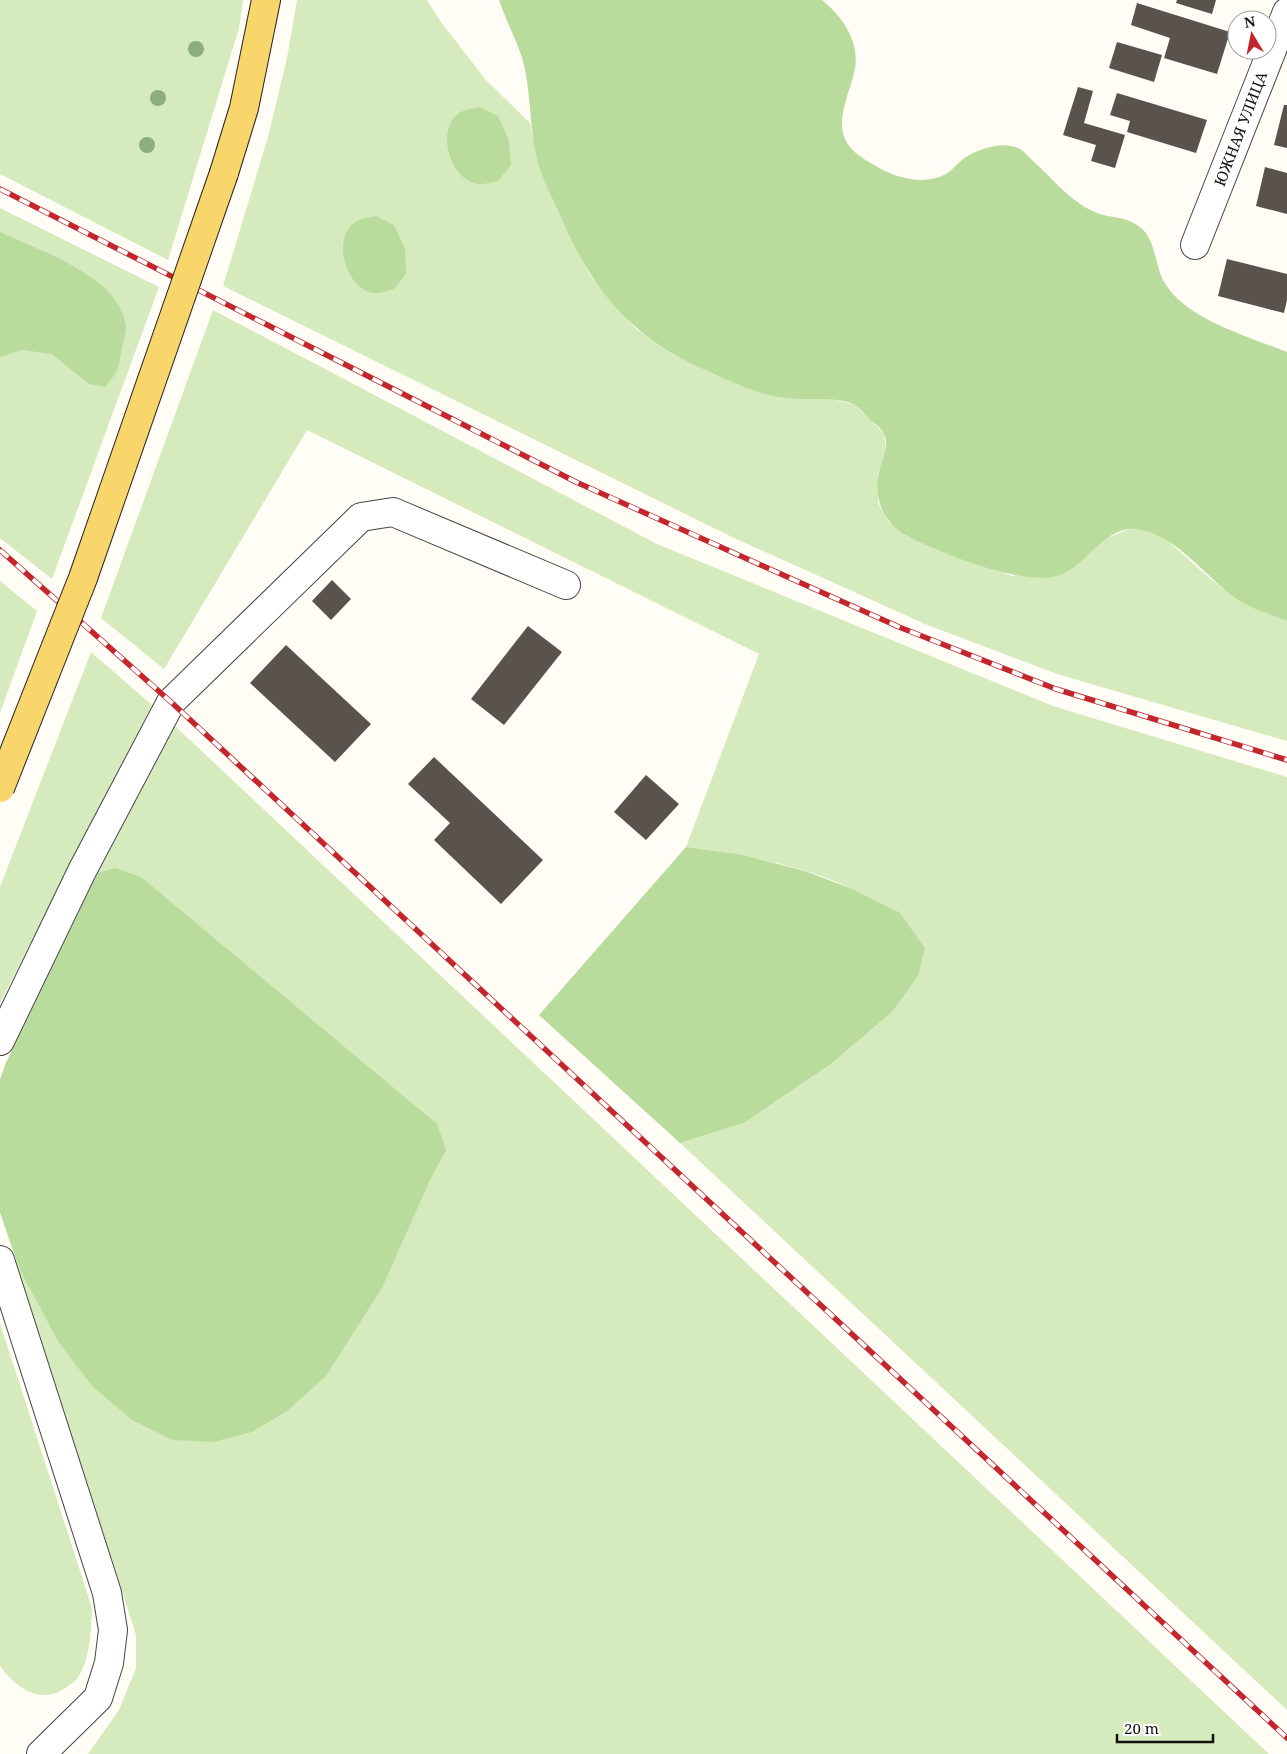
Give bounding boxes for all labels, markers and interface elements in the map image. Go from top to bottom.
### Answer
north arrow [1227,10,1277,60]
text: N [1243,11,1257,32]
street label: ЮЖНАЯ УЛИЦА [1209,68,1271,189]
scale bar [1117,1712,1213,1744]
text: 20 m [1124,1718,1159,1738]

